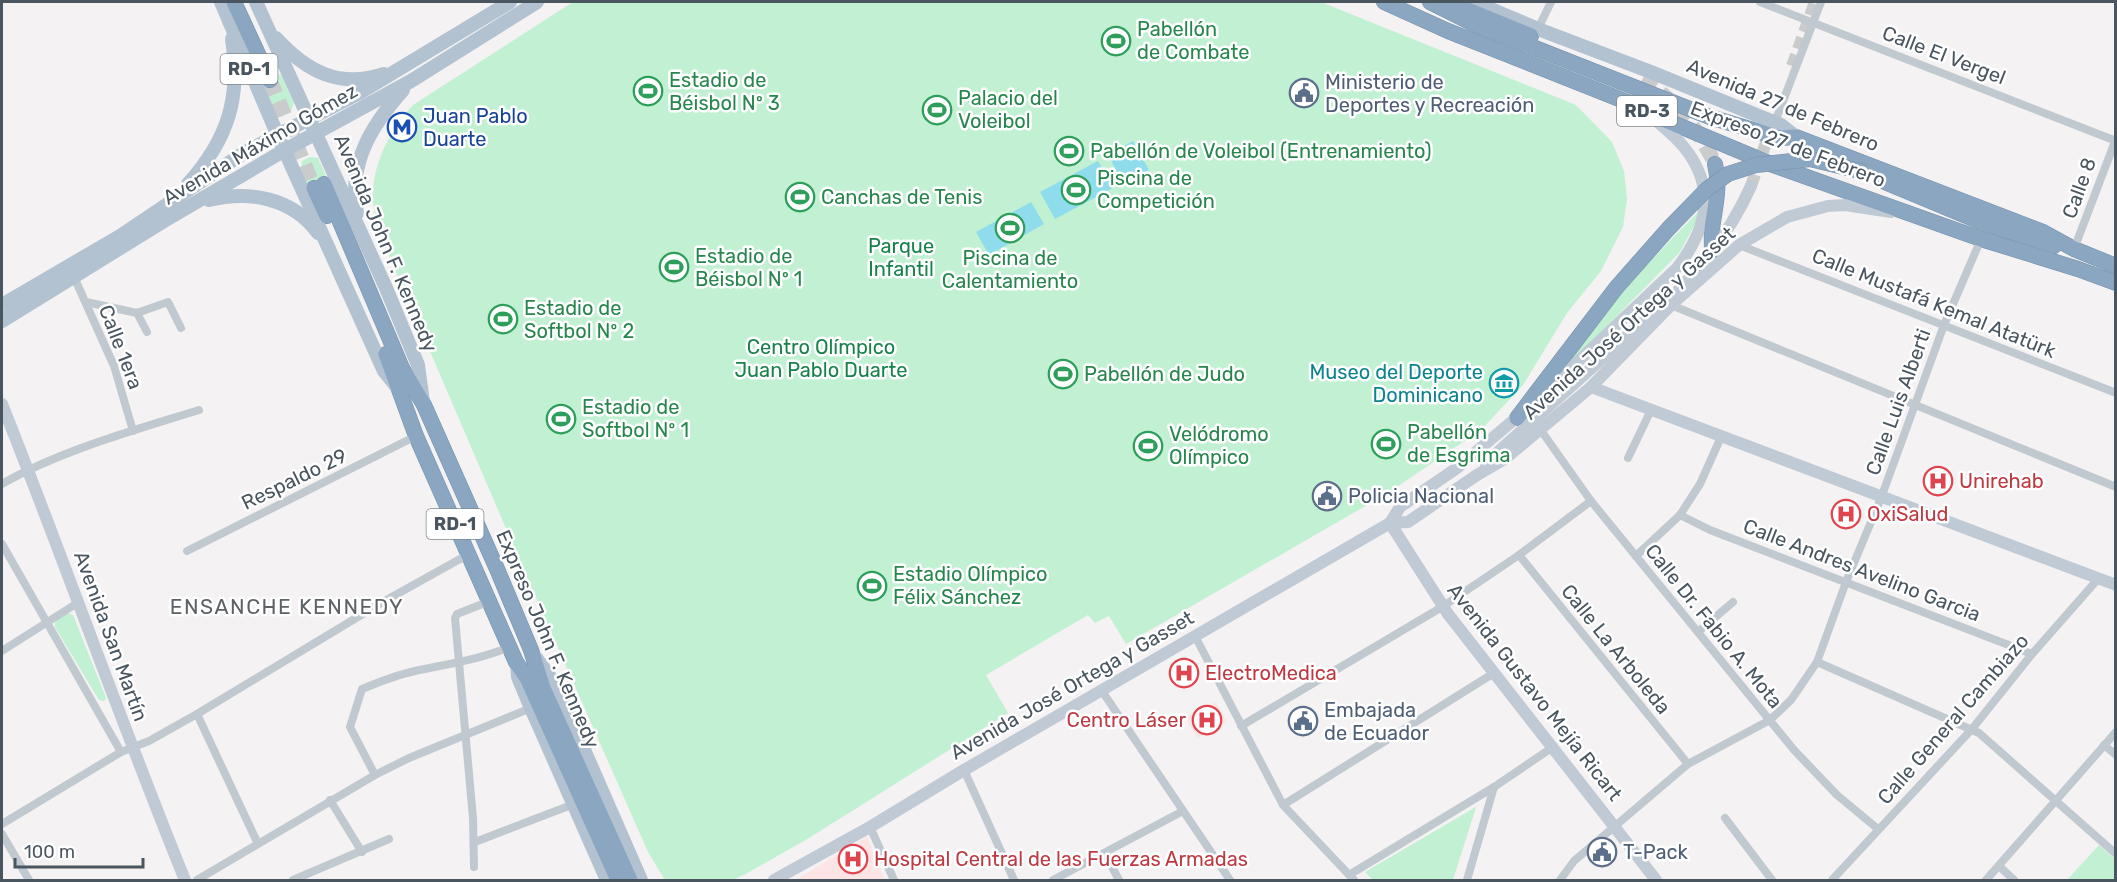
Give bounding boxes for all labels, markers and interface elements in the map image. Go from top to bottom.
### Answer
place label: Pabellón de Combate [1137,17,1249,64]
street label: Calle El Vergel [1879,20,2009,90]
sports icon: Pabellón de Combate [1100,25,1132,57]
road number: RD-1 [220,54,278,84]
street label: Avenida 27 de Febrero [1683,54,1883,156]
place label: Estadio de Béisbol Nº 3 [669,68,780,115]
place label: Ministerio de Deportes y Recreación [1325,70,1534,117]
sports icon: Estadio de Béisbol Nº 3 [632,75,664,107]
public building icon: Ministerio de Deportes y Recreación [1288,77,1320,109]
street label: Avenida Máximo Gómez [159,78,361,210]
place label: Palacio del Voleibol [958,86,1058,133]
sports icon: Palacio del Voleibol [921,94,953,126]
road number: RD-3 [1617,96,1677,126]
street label: Expreso 27 de Febrero [1687,96,1889,192]
place label: Juan Pablo Duarte [423,104,528,151]
metro station icon: Juan Pablo Duarte [386,111,418,143]
street label: Avenida John F. Kennedy [329,130,443,356]
sports icon: Pabellón de Voleibol (Entrenamiento) [1053,135,1085,167]
place label: Pabellón de Voleibol (Entrenamiento) [1090,139,1431,163]
street label: Calle 8 [2057,154,2101,222]
place label: Piscina de Competición [1097,166,1215,213]
sports icon: Piscina de Competición [1060,174,1092,206]
sports icon: Canchas de Tenis [784,181,816,213]
place label: Canchas de Tenis [821,185,982,209]
sports icon: Piscina de Calentamiento [994,212,1026,244]
street label: Avenida José Ortega y Gasset [1518,221,1740,425]
park label: Parque Infantil [868,234,934,281]
street label: Calle Mustafá Kemal Atatürk [1809,243,2060,363]
place label: Estadio de Béisbol Nº 1 [695,244,802,291]
place label: Piscina de Calentamiento [942,246,1078,293]
sports icon: Estadio de Béisbol Nº 1 [658,251,690,283]
place label: Estadio de Softbol Nº 2 [524,296,634,343]
street label: Calle 1era [94,301,148,393]
sports icon: Estadio de Softbol Nº 2 [487,303,519,335]
street label: Calle Luis Alberti [1860,325,1936,479]
park label: Centro Olímpico Juan Pablo Duarte [734,335,908,382]
sports icon: Pabellón de Judo [1047,358,1079,390]
place label: Museo del Deporte Dominicano [1309,360,1483,407]
place label: Pabellón de Judo [1084,362,1245,386]
museum icon: Museo del Deporte Dominicano [1488,367,1520,399]
place label: Estadio de Softbol Nº 1 [582,395,689,442]
sports icon: Estadio de Softbol Nº 1 [545,403,577,435]
place label: Pabellón de Esgrima [1407,420,1511,467]
place label: Velódromo Olímpico [1169,422,1269,469]
sports icon: Pabellón de Esgrima [1370,428,1402,460]
sports icon: Velódromo Olímpico [1132,430,1164,462]
street label: Respaldo 29 [237,443,351,515]
hospital icon: Unirehab [1922,465,1954,497]
place label: Unirehab [1959,469,2044,493]
public building icon: Policia Nacional [1311,480,1343,512]
place label: Policia Nacional [1348,484,1494,508]
hospital icon: OxiSalud [1830,498,1862,530]
place label: OxiSalud [1867,502,1948,526]
road number: RD-1 [426,509,484,539]
street label: Calle Andres Avelino Garcia [1740,514,1984,626]
street label: Expreso John F. Kennedy [491,526,605,752]
street label: Calle Dr. Fabio A. Mota [1640,539,1788,713]
street label: Avenida San Martín [69,548,153,724]
place label: Estadio Olímpico Félix Sánchez [893,562,1048,609]
sports icon: Estadio Olímpico Félix Sánchez [856,570,888,602]
street label: Avenida Gustavo Mejía Ricart [1443,578,1628,806]
street label: Calle La Arboleda [1556,579,1676,719]
district label: ENSANCHE KENNEDY [170,594,404,619]
street label: Avenida José Ortega y Gasset [946,605,1198,765]
street label: Calle General Cambiazo [1872,629,2034,809]
hospital icon: ElectroMedica [1168,657,1200,689]
place label: ElectroMedica [1205,661,1337,685]
place label: Embajada de Ecuador [1324,698,1430,745]
hospital icon: Centro Láser [1191,704,1223,736]
public building icon: Embajada de Ecuador [1287,705,1319,737]
place label: Centro Láser [1067,708,1186,732]
scale bar [15,831,142,869]
public building icon: T-Pack [1586,836,1618,868]
place label: T-Pack [1623,840,1689,864]
text: 100 m [24,841,75,863]
hospital icon: Hospital Central de las Fuerzas Armadas [837,843,869,875]
place label: Hospital Central de las Fuerzas Armadas [874,847,1248,871]

